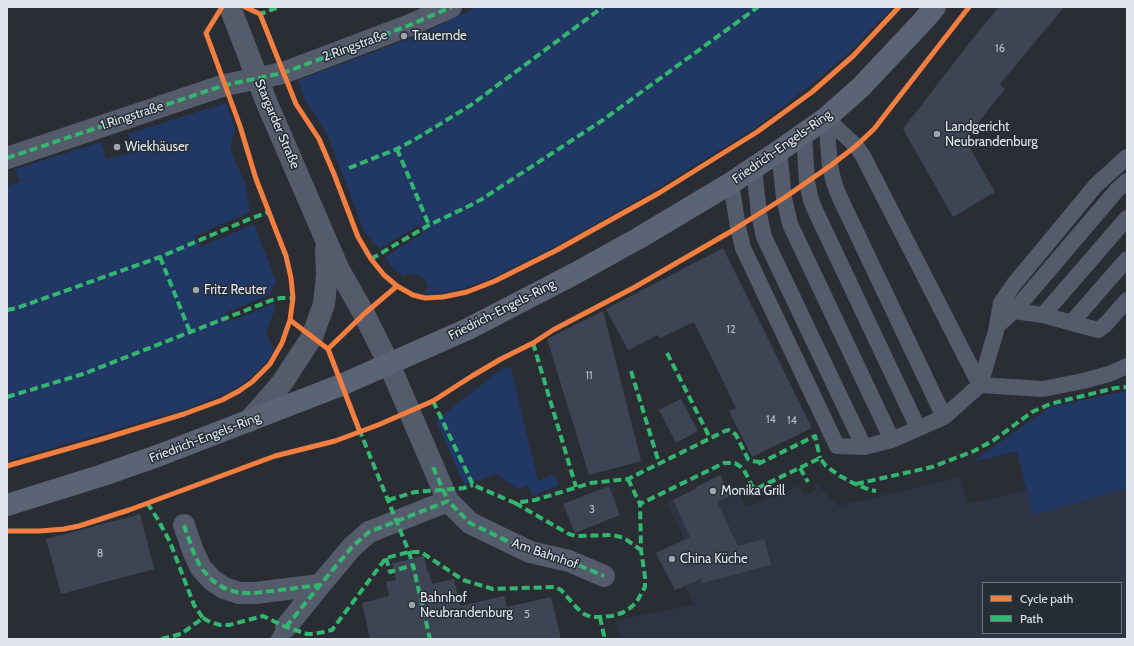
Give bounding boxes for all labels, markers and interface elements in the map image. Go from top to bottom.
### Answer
street label: 2.Ringstraße [320,27,390,65]
place label: Trauernde [412,28,467,44]
marker: Trauernde [399,31,409,41]
house number: 16 [995,42,1005,56]
street label: Stargarder Straße [251,77,303,171]
street label: 1.Ringstraße [99,98,165,134]
street label: Friedrich-Engels-Ring [729,107,835,187]
place label: Landgericht Neubrandenburg [945,119,1038,150]
marker: Landgericht Neubrandenburg [932,129,942,139]
place label: Wiekhäuser [125,139,189,155]
marker: Wiekhäuser [112,142,122,152]
street label: Friedrich-Engels-Ring [446,276,558,344]
place label: Fritz Reuter [204,282,267,298]
marker: Fritz Reuter [191,285,201,295]
house number: 12 [726,323,736,337]
house number: 11 [585,369,593,383]
street label: Friedrich-Engels-Ring [147,410,263,466]
house number: 14 [766,413,776,427]
house number: 14 [787,414,797,428]
place label: Monika Grill [721,483,785,499]
marker: Monika Grill [708,486,718,496]
house number: 3 [589,503,595,517]
street label: Am Bahnhof [510,535,580,573]
house number: 8 [97,547,103,561]
place label: China Küche [680,551,748,567]
marker: China Küche [667,554,677,564]
legend [982,582,1122,634]
place label: Bahnhof Neubrandenburg [420,590,513,621]
text: Cycle path [1020,591,1073,606]
marker: Bahnhof Neubrandenburg [407,600,417,610]
house number: 5 [524,608,530,622]
text: Path [1020,611,1043,626]

